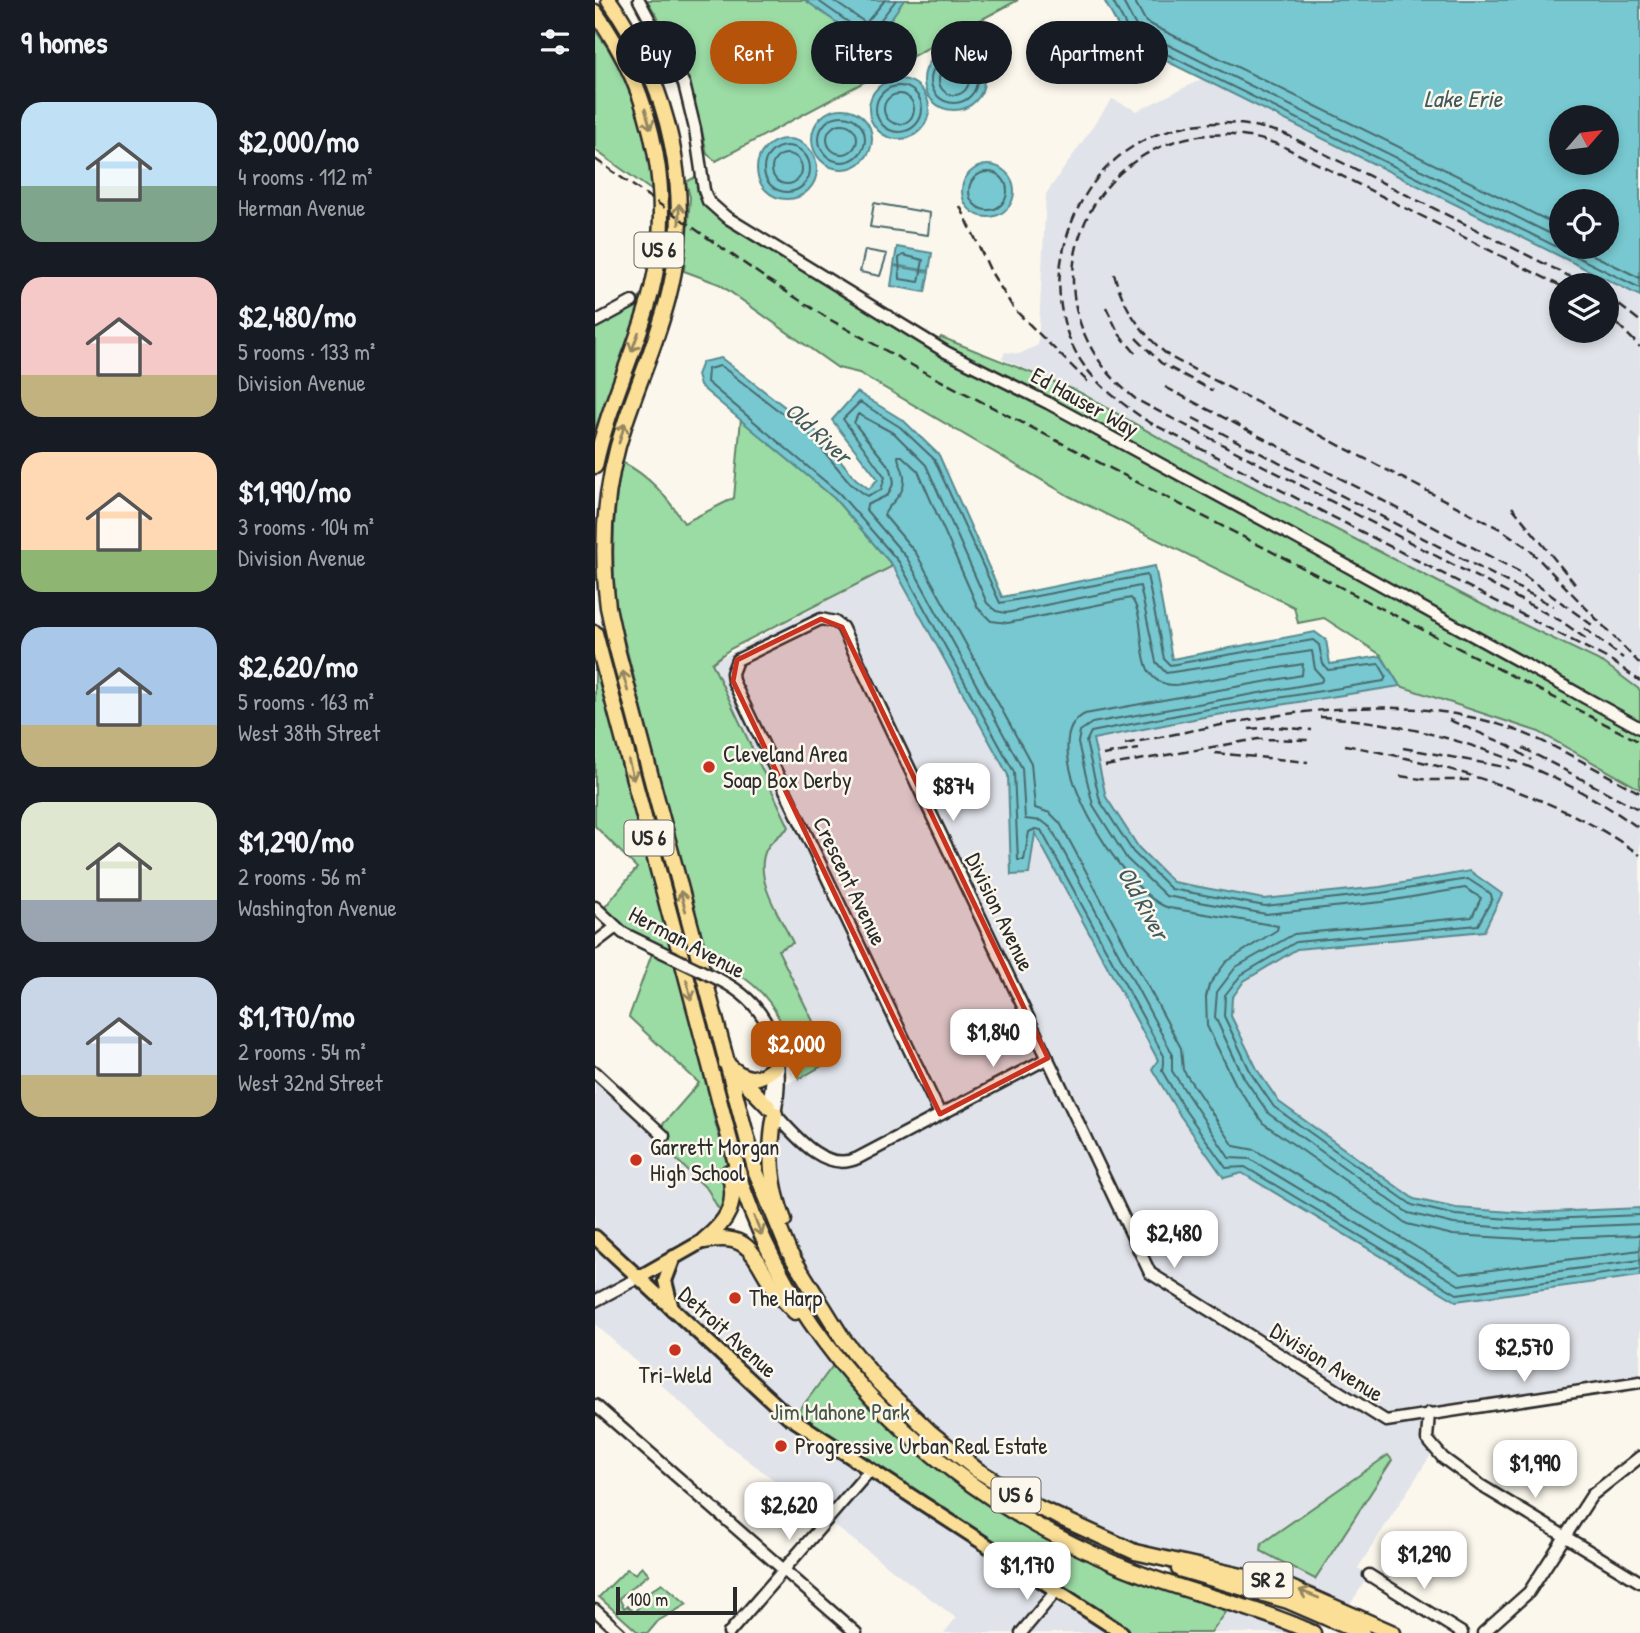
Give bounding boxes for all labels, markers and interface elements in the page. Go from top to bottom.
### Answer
chip: Buy [616,21,696,84]
chip: Rent [710,21,797,84]
chip: Filters [811,21,917,84]
chip: New [931,21,1012,84]
chip: Apartment [1026,21,1168,84]
text: 9 homes [21,22,108,62]
icon: filters [536,23,574,61]
water label: Lake Erie [1424,82,1504,114]
north arrow [1549,105,1619,175]
map controls [1549,105,1619,343]
one-way arrow [642,107,655,130]
text: $2,000/mo [238,121,359,161]
icon: home [77,130,161,214]
text: 4 rooms · 112 m² [238,161,373,192]
button: locate [1549,189,1619,259]
text: Herman Avenue [238,192,365,223]
one-way arrow [672,203,686,226]
road number: US 6 [635,232,683,268]
button: layers [1549,273,1619,343]
text: $2,480/mo [238,296,356,336]
icon: home [77,305,161,389]
one-way arrow [628,331,641,353]
text: 5 rooms · 133 m² [238,336,375,367]
street label: Ed Hauser Way [1026,359,1145,444]
text: Division Avenue [238,367,366,398]
water label: Old River [779,394,861,473]
one-way arrow [616,422,629,444]
text: $1,990/mo [238,471,351,511]
icon: home [77,480,161,564]
text: 3 rooms · 104 m² [238,511,374,542]
text: Division Avenue [238,542,366,573]
text: $2,620/mo [238,646,358,686]
icon: home [77,655,161,739]
one-way arrow [618,670,631,693]
text: 5 rooms · 163 m² [238,686,374,717]
text: West 38th Street [238,717,380,748]
place label: Cleveland Area Soap Box Derby [723,738,852,795]
one-way arrow [625,758,638,781]
marker: Cleveland Area Soap Box Derby [701,759,717,775]
pin: $874 [912,764,994,823]
text: $874 [932,770,974,801]
street label: Crescent Avenue [806,811,895,950]
road number: US 6 [625,820,673,856]
text: $1,290/mo [238,821,354,861]
icon: home [77,830,161,914]
street label: Division Avenue [959,848,1042,976]
water label: Old River [1111,860,1178,947]
text: 2 rooms · 56 m² [238,861,366,892]
one-way arrow [676,890,689,913]
text: Washington Avenue [238,892,397,923]
street label: Herman Avenue [624,898,751,985]
one-way arrow [683,978,696,1001]
text: $1,170/mo [238,996,355,1036]
icon: home [77,1005,161,1089]
pin: $1,840 [936,1010,1050,1069]
text: $1,840 [966,1016,1020,1047]
pin: $2,000 [739,1021,853,1081]
text: $2,000 [767,1028,825,1059]
text: 2 rooms · 54 m² [238,1036,366,1067]
text: West 32nd Street [238,1067,383,1098]
place label: Garrett Morgan High School [650,1131,780,1188]
marker: Garrett Morgan High School [628,1152,644,1168]
pin: $2,480 [1117,1210,1231,1270]
one-way arrow [752,1215,765,1236]
text: $2,480 [1146,1217,1202,1248]
street label: Detroit Avenue [672,1279,784,1384]
place label: The Harp [749,1282,823,1313]
marker: The Harp [727,1290,743,1306]
street label: Division Avenue [1265,1315,1390,1409]
pin: $2,570 [1467,1324,1581,1384]
text: $2,570 [1495,1331,1553,1362]
marker: Tri-Weld [667,1342,683,1358]
place label: Tri-Weld [639,1359,711,1390]
park label: Jim Mahone Park [770,1396,910,1427]
place label: Progressive Urban Real Estate [795,1430,1048,1461]
marker: Progressive Urban Real Estate [773,1438,789,1454]
pin: $1,990 [1478,1440,1592,1500]
text: $1,990 [1509,1447,1561,1478]
road number: US 6 [991,1478,1041,1512]
pin: $2,620 [732,1482,846,1542]
text: $2,620 [760,1489,818,1520]
pin: $1,290 [1367,1532,1481,1591]
text: $1,290 [1397,1538,1451,1569]
pin: $1,170 [970,1542,1084,1602]
text: $1,170 [1000,1549,1054,1580]
road number: SR 2 [1243,1562,1293,1598]
scale bar [616,1584,737,1616]
text: 100 m [627,1586,668,1612]
one-way arrow [1298,1587,1320,1600]

